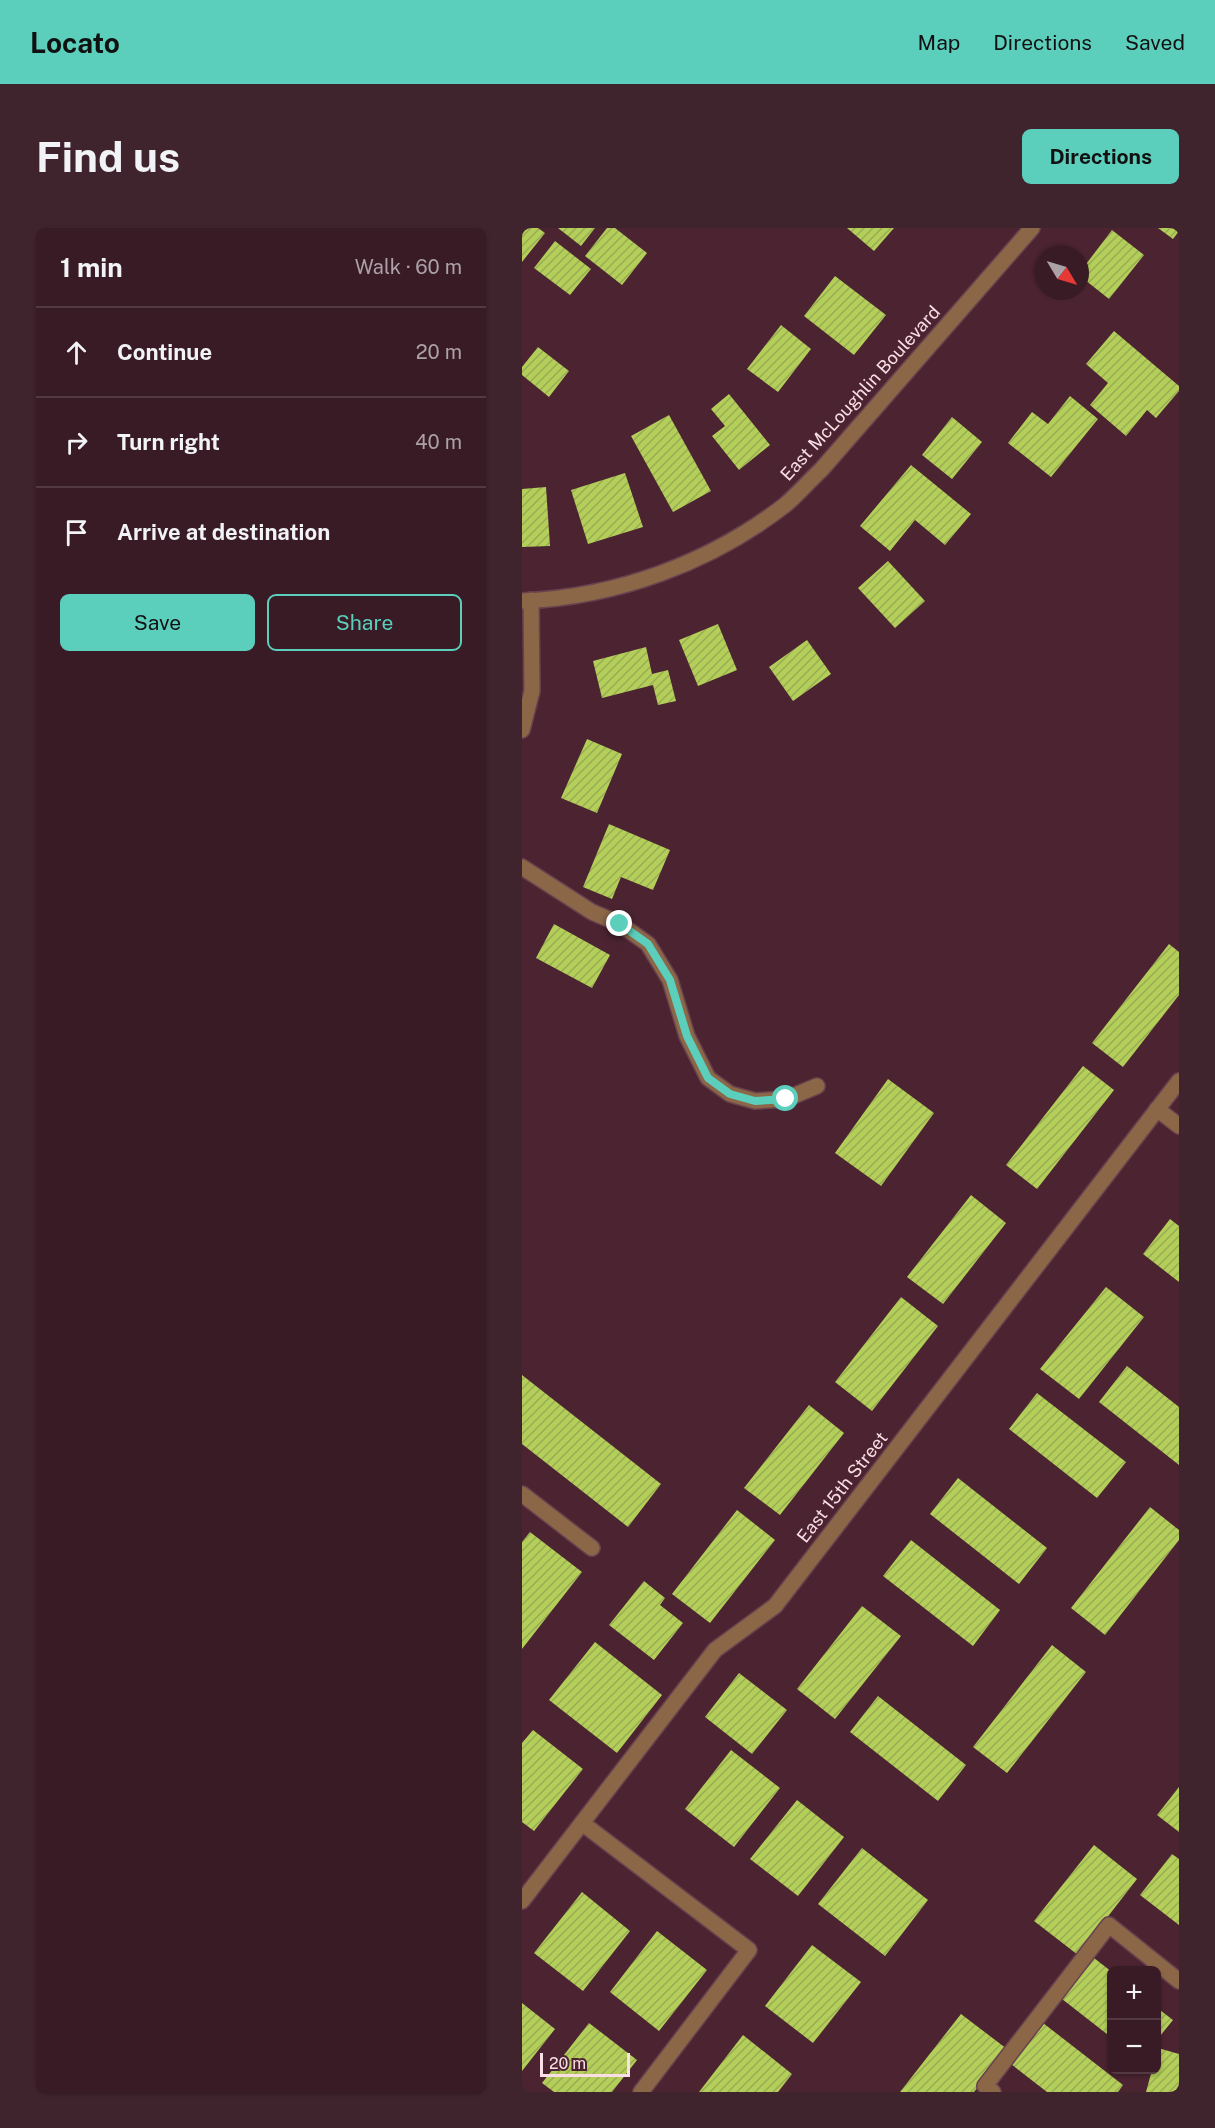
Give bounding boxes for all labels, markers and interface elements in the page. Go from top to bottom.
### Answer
text: Locato [30,26,120,59]
text: Map [918,30,960,55]
text: Directions [993,30,1092,55]
text: Saved [1125,30,1185,55]
button: Directions [1022,129,1179,184]
text: Find us [36,132,180,181]
north arrow [1035,246,1089,300]
text: 1 min [60,252,123,283]
text: Walk · 60 m [355,255,462,279]
street label: East McLoughlin Boulevard [776,301,944,485]
icon: ahead [60,336,93,369]
text: Continue [117,339,212,365]
text: 20 m [416,340,462,364]
icon: right [60,426,93,459]
text: Turn right [117,429,220,455]
text: 40 m [415,430,462,454]
icon: arrive [60,516,93,549]
text: Arrive at destination [117,519,330,545]
button: Save [60,594,255,651]
button: Share [267,594,462,651]
route end [606,910,632,936]
route start [772,1085,798,1111]
street label: East 15th Street [792,1428,892,1546]
map controls [1107,1966,1161,2074]
button: + [1107,1966,1161,2020]
button: − [1107,2020,1161,2074]
scale bar [540,2050,630,2078]
text: 20 m [549,2054,586,2073]

